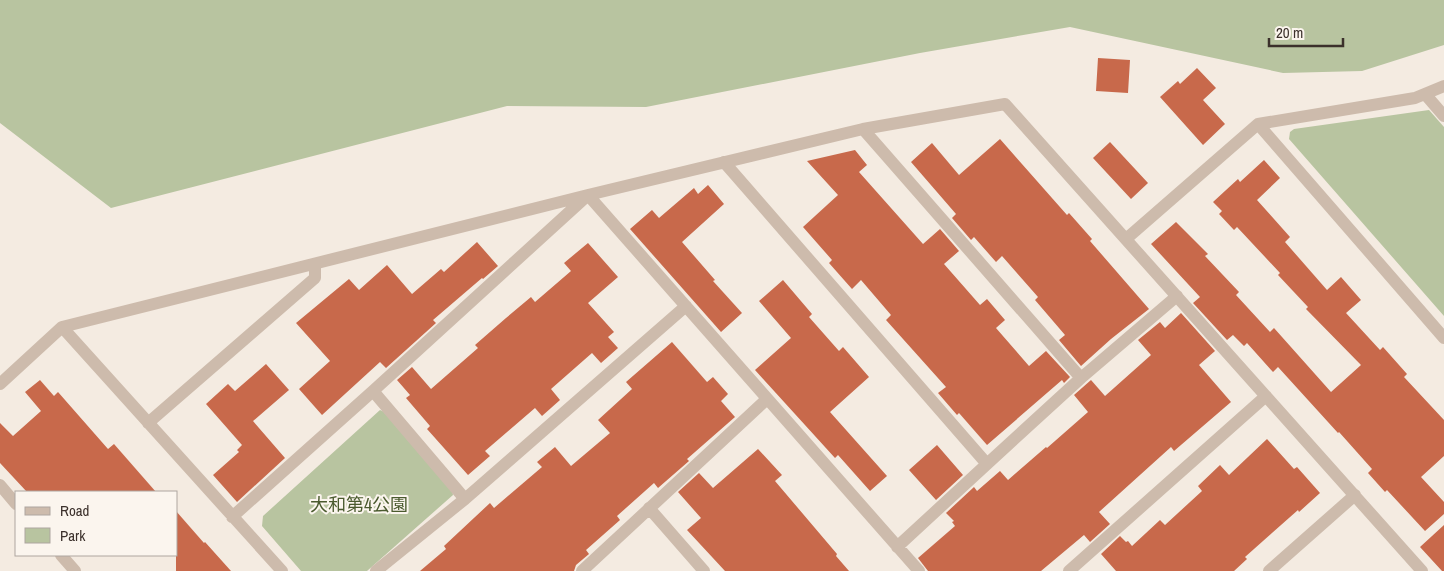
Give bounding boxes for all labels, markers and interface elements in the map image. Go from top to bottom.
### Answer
scale bar [1269,15,1343,47]
text: 20 m [1276,22,1303,43]
legend [15,491,178,556]
park label: 大和第4公園 [310,492,408,517]
text: Road [60,500,89,521]
text: Park [60,525,86,546]

